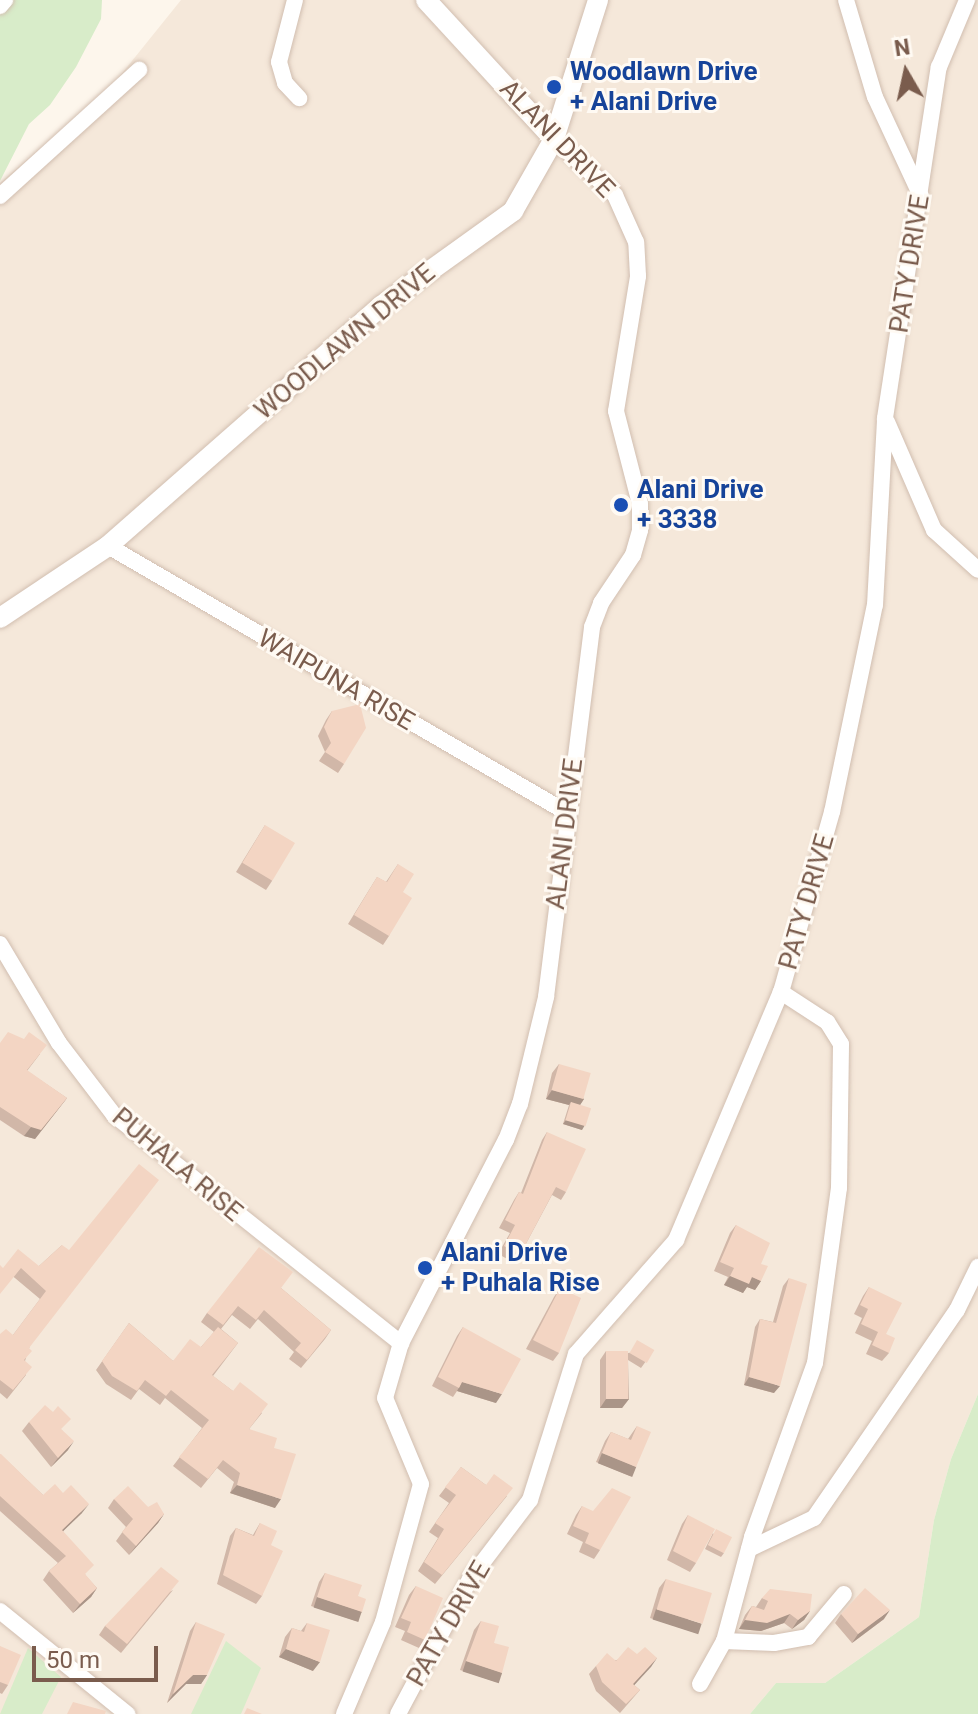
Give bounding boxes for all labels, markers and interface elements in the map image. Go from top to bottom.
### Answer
north arrow [866,32,946,112]
text: N [893,34,912,61]
place label: Woodlawn Drive + Alani Drive [570,56,758,118]
street label: ALANI DRIVE [493,74,621,204]
marker: Woodlawn Drive + Alani Drive [545,78,563,96]
street label: PATY DRIVE [884,193,936,335]
street label: WOODLAWN DRIVE [248,257,442,427]
place label: Alani Drive + 3338 [637,474,764,536]
marker: Alani Drive + 3338 [612,496,630,514]
street label: WAIPUNA RISE [252,623,420,737]
street label: ALANI DRIVE [540,757,590,911]
street label: PATY DRIVE [773,831,841,973]
street label: PUHALA RISE [106,1102,248,1228]
place label: Alani Drive + Puhala Rise [441,1237,600,1298]
marker: Alani Drive + Puhala Rise [416,1259,434,1277]
street label: PATY DRIVE [401,1556,497,1692]
scale bar [36,1630,162,1680]
text: 50 m [46,1646,100,1674]

